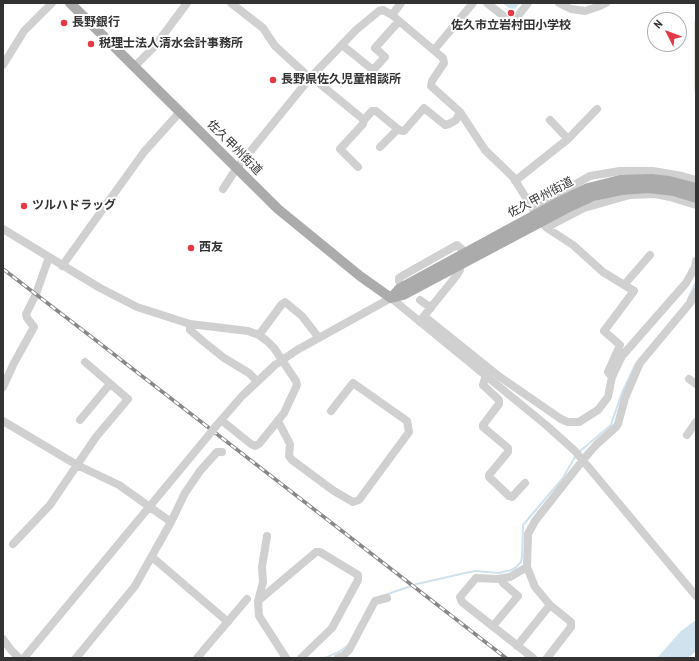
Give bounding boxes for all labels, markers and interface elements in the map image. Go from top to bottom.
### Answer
marker: 佐久市立岩村田小学校 [506,8,516,18]
north arrow [647,12,687,52]
place label: 長野銀行 [72,16,120,30]
text: N [651,17,666,31]
marker: 長野銀行 [59,18,69,28]
place label: 佐久市立岩村田小学校 [451,19,571,33]
place label: 税理士法人清水会計事務所 [99,37,243,51]
marker: 税理士法人清水会計事務所 [86,39,96,49]
place label: 長野県佐久児童相談所 [281,73,401,87]
marker: 長野県佐久児童相談所 [268,75,278,85]
street label: 佐久甲州街道 [203,117,265,179]
street label: 佐久甲州街道 [506,175,576,221]
place label: ツルハドラッグ [32,199,116,213]
marker: ツルハドラッグ [19,201,29,211]
place label: 西友 [199,241,223,255]
marker: 西友 [186,243,196,253]

